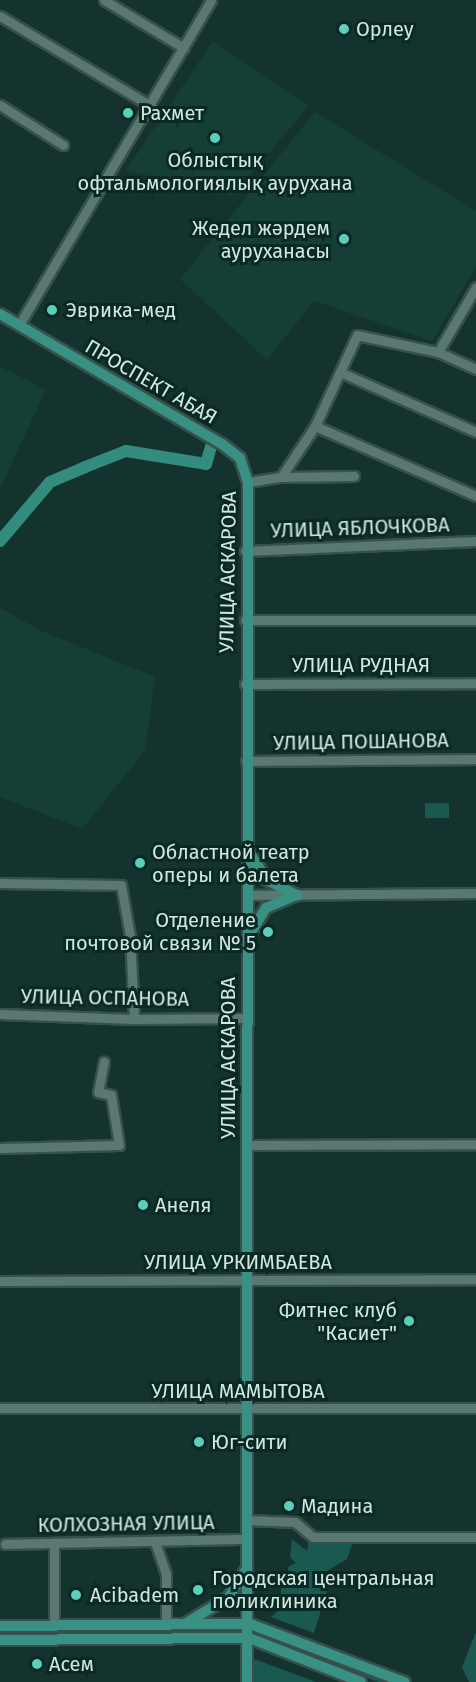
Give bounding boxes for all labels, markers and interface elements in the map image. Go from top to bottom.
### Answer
place label: Орлеу [356,17,414,41]
marker: Орлеу [337,22,351,36]
place label: Рахмет [140,101,204,125]
marker: Рахмет [121,106,135,120]
marker: Облыстық офтальмологиялық аурухана [206,129,224,147]
place label: Облыстық офтальмологиялық аурухана [77,149,353,196]
place label: Жедел жәрдем ауруханасы [192,216,330,263]
marker: Жедел жәрдем ауруханасы [335,230,353,248]
place label: Эврика-мед [66,298,176,322]
marker: Эврика-мед [43,301,61,319]
street label: ПРОСПЕКТ АБАЯ [81,335,221,429]
street label: УЛИЦА АСКАРОВА [215,491,241,653]
street label: УЛИЦА ЯБЛОЧКОВА [270,513,450,543]
street label: УЛИЦА РУДНАЯ [292,653,430,677]
street label: УЛИЦА ПОШАНОВА [273,728,449,756]
place label: Областной театр оперы и балета [152,840,310,887]
marker: Областной театр оперы и балета [133,856,147,870]
place label: Отделение почтовой связи № 5 [64,909,256,956]
marker: Отделение почтовой связи № 5 [261,925,275,939]
street label: УЛИЦА АСКАРОВА [216,977,240,1139]
street label: УЛИЦА ОСПАНОВА [21,985,189,1011]
place label: Анеля [155,1193,212,1217]
marker: Анеля [136,1198,150,1212]
street label: УЛИЦА УРКИМБАЕВА [144,1250,332,1274]
place label: Фитнес клуб "Касиет" [279,1298,397,1345]
marker: Фитнес клуб "Касиет" [402,1314,416,1328]
street label: УЛИЦА МАМЫТОВА [151,1379,325,1403]
place label: Юг-сити [211,1430,287,1454]
marker: Юг-сити [192,1435,206,1449]
place label: Мадина [301,1494,373,1518]
marker: Мадина [282,1499,296,1513]
street label: КОЛХОЗНАЯ УЛИЦА [37,1510,215,1538]
place label: Городская центральная поликлиника [212,1566,435,1613]
marker: Городская центральная поликлиника [189,1581,207,1599]
place label: Acibadem [90,1583,179,1607]
marker: Acibadem [67,1586,85,1604]
place label: Асем [49,1652,94,1676]
marker: Асем [30,1657,44,1671]

